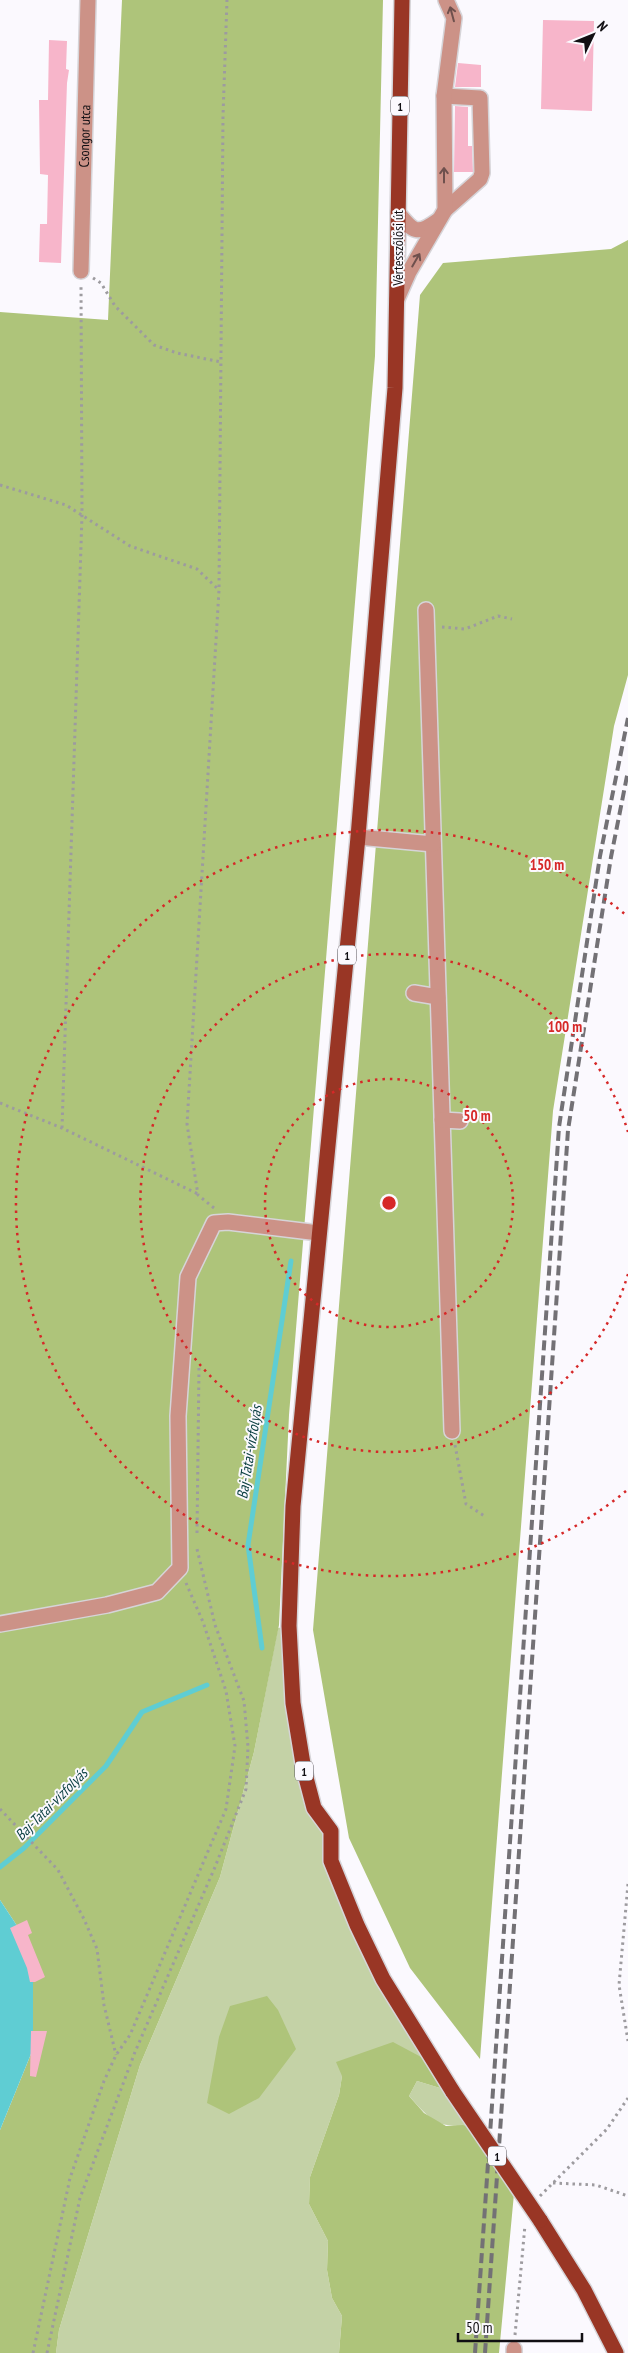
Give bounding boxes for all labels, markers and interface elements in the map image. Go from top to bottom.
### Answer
one-way arrow [447,6,456,22]
north arrow [568,10,618,60]
text: N [593,17,612,35]
road number: 1 [391,96,409,115]
street label: Csongor utca [75,105,94,168]
one-way arrow [439,167,449,184]
street label: Vértesszőlősi út [389,210,407,287]
one-way arrow [412,253,422,267]
text: 150 m [530,855,564,874]
road number: 1 [338,946,356,964]
text: 100 m [548,1017,582,1036]
text: 50 m [463,1106,491,1125]
centre of rings [380,1194,398,1212]
water label: Baj-Tatai-vízfolyás [232,1402,266,1500]
road number: 1 [295,1762,313,1780]
water label: Baj-Tatai-vízfolyás [11,1763,92,1844]
road number: 1 [488,2146,506,2166]
scale bar [458,2310,582,2342]
text: 50 m [466,2318,492,2337]

